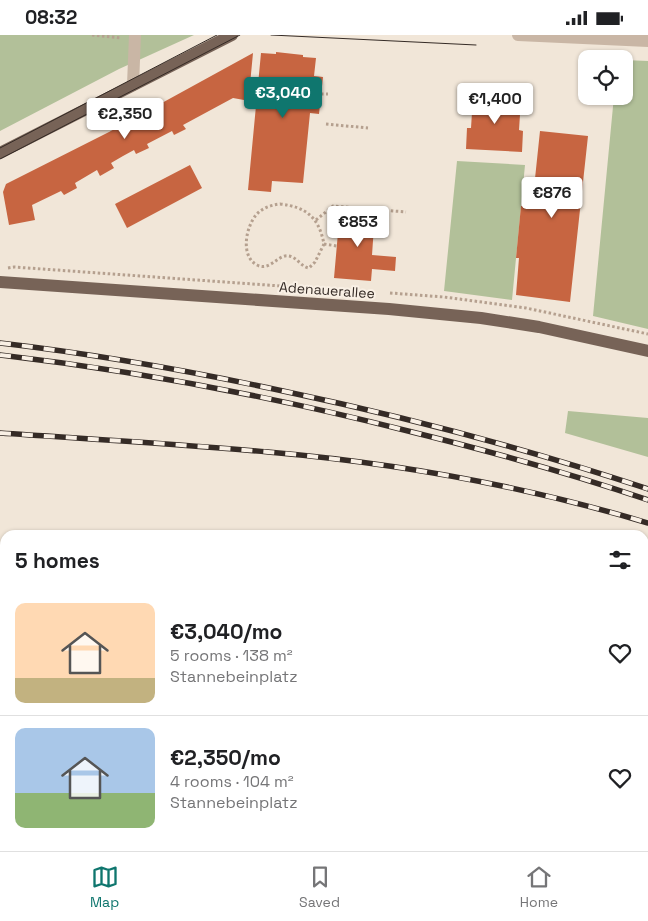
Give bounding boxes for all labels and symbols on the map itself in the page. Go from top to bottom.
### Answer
pin: €3,040 [242,77,324,119]
pin: €1,400 [454,83,536,125]
pin: €2,350 [84,97,166,140]
pin: €876 [522,177,582,219]
pin: €853 [328,205,388,248]
street label: Adenauerallee [279,278,375,302]

